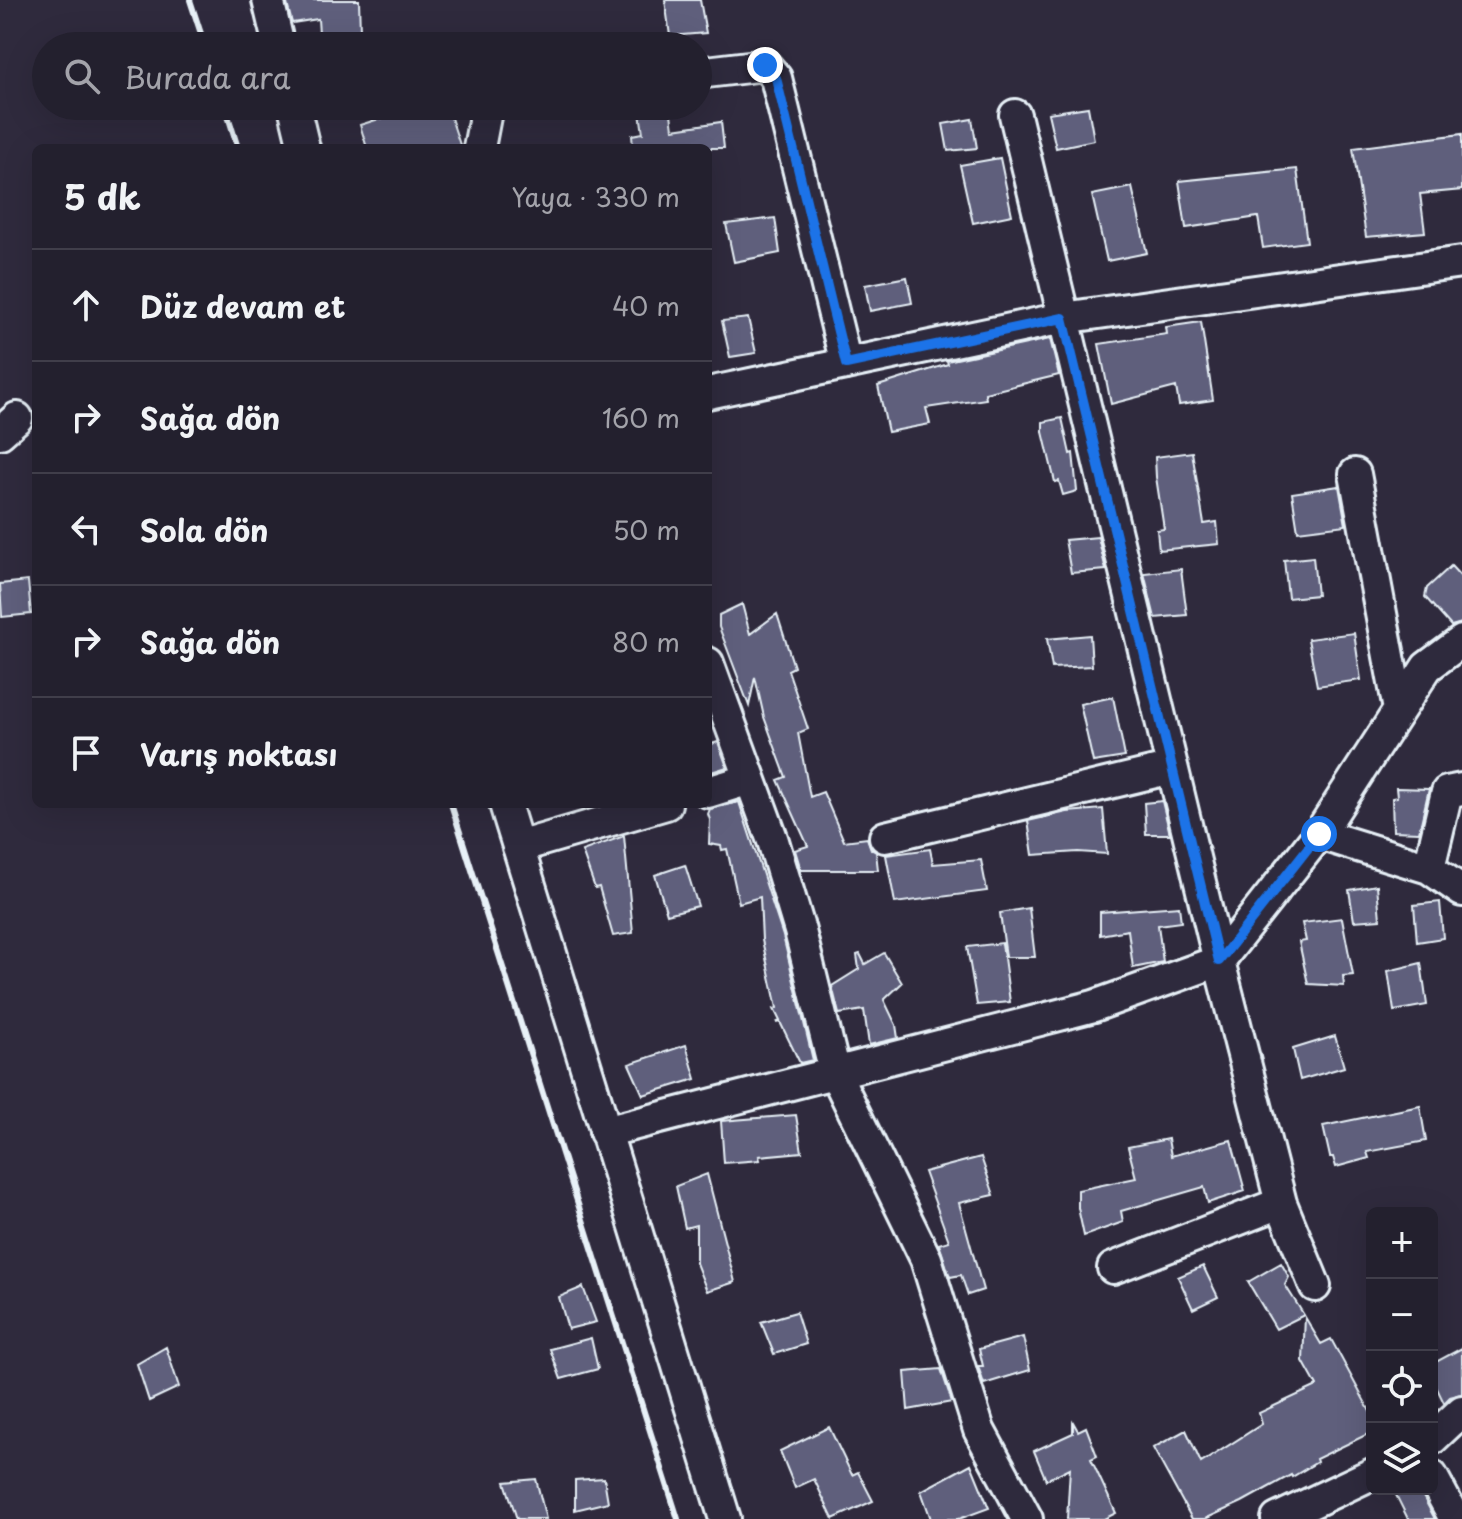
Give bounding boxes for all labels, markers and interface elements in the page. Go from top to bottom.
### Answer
search box [32,32,712,120]
route end [747,47,783,83]
icon: search [60,54,104,98]
text: Burada ara [124,54,290,99]
text: 5 dk [64,170,141,222]
text: Yaya · 330 m [511,177,680,216]
icon: ahead [64,283,108,327]
text: Düz devam et [140,283,345,328]
text: 40 m [612,286,680,325]
icon: right [64,395,108,439]
text: Sağa dön [140,395,280,440]
text: 160 m [602,398,680,437]
icon: left [64,507,108,551]
text: Sola dön [140,507,269,552]
text: 50 m [613,510,680,549]
icon: right [64,619,108,663]
text: Sağa dön [140,619,280,664]
text: 80 m [612,622,680,661]
icon: arrive [64,731,108,775]
text: Varış noktası [140,731,337,776]
route start [1301,816,1337,852]
map controls [1366,1207,1438,1495]
button: + [1366,1207,1438,1279]
button: − [1366,1279,1438,1351]
button: locate [1366,1351,1438,1423]
button: layers [1366,1423,1438,1495]

